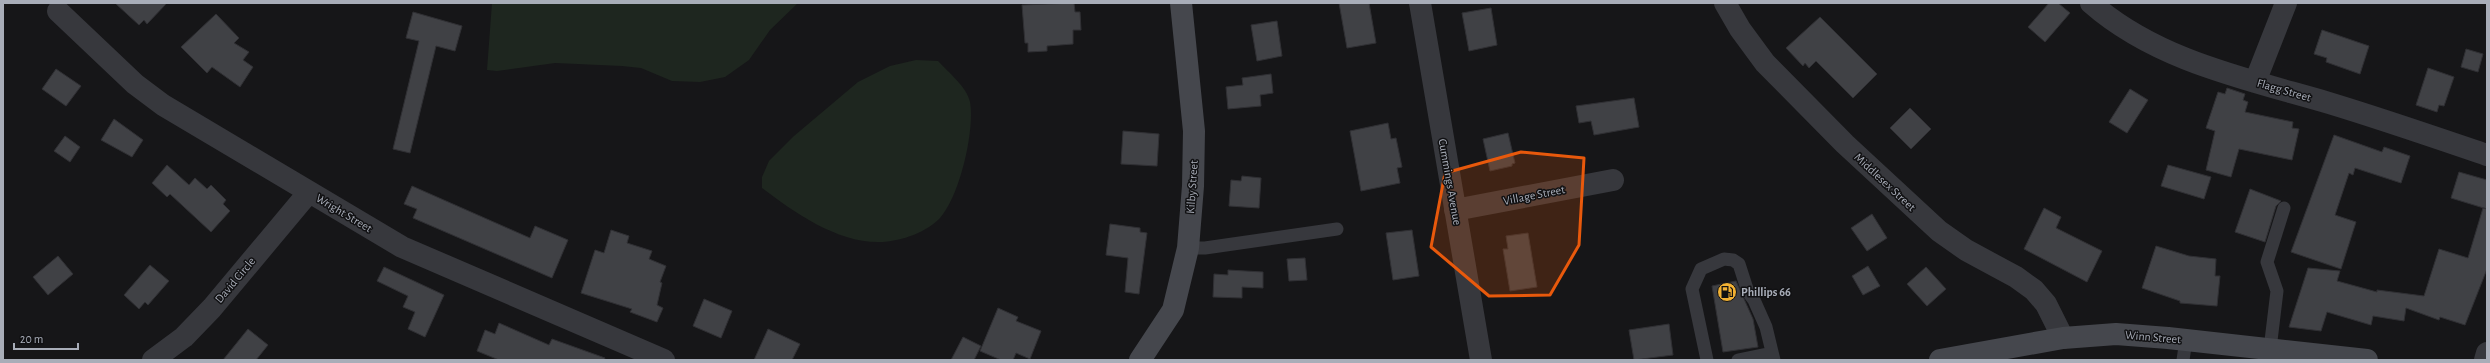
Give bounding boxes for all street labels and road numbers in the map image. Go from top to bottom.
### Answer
street label: Flagg Street [2256,77,2313,103]
street label: Cummings Avenue [1436,138,1464,226]
street label: Middlesex Street [1852,151,1918,213]
street label: Kilby Street [1184,160,1201,214]
street label: Village Street [1502,183,1566,207]
street label: Wright Street [314,192,374,234]
street label: David Circle [213,255,257,305]
street label: Winn Street [2125,329,2182,345]

